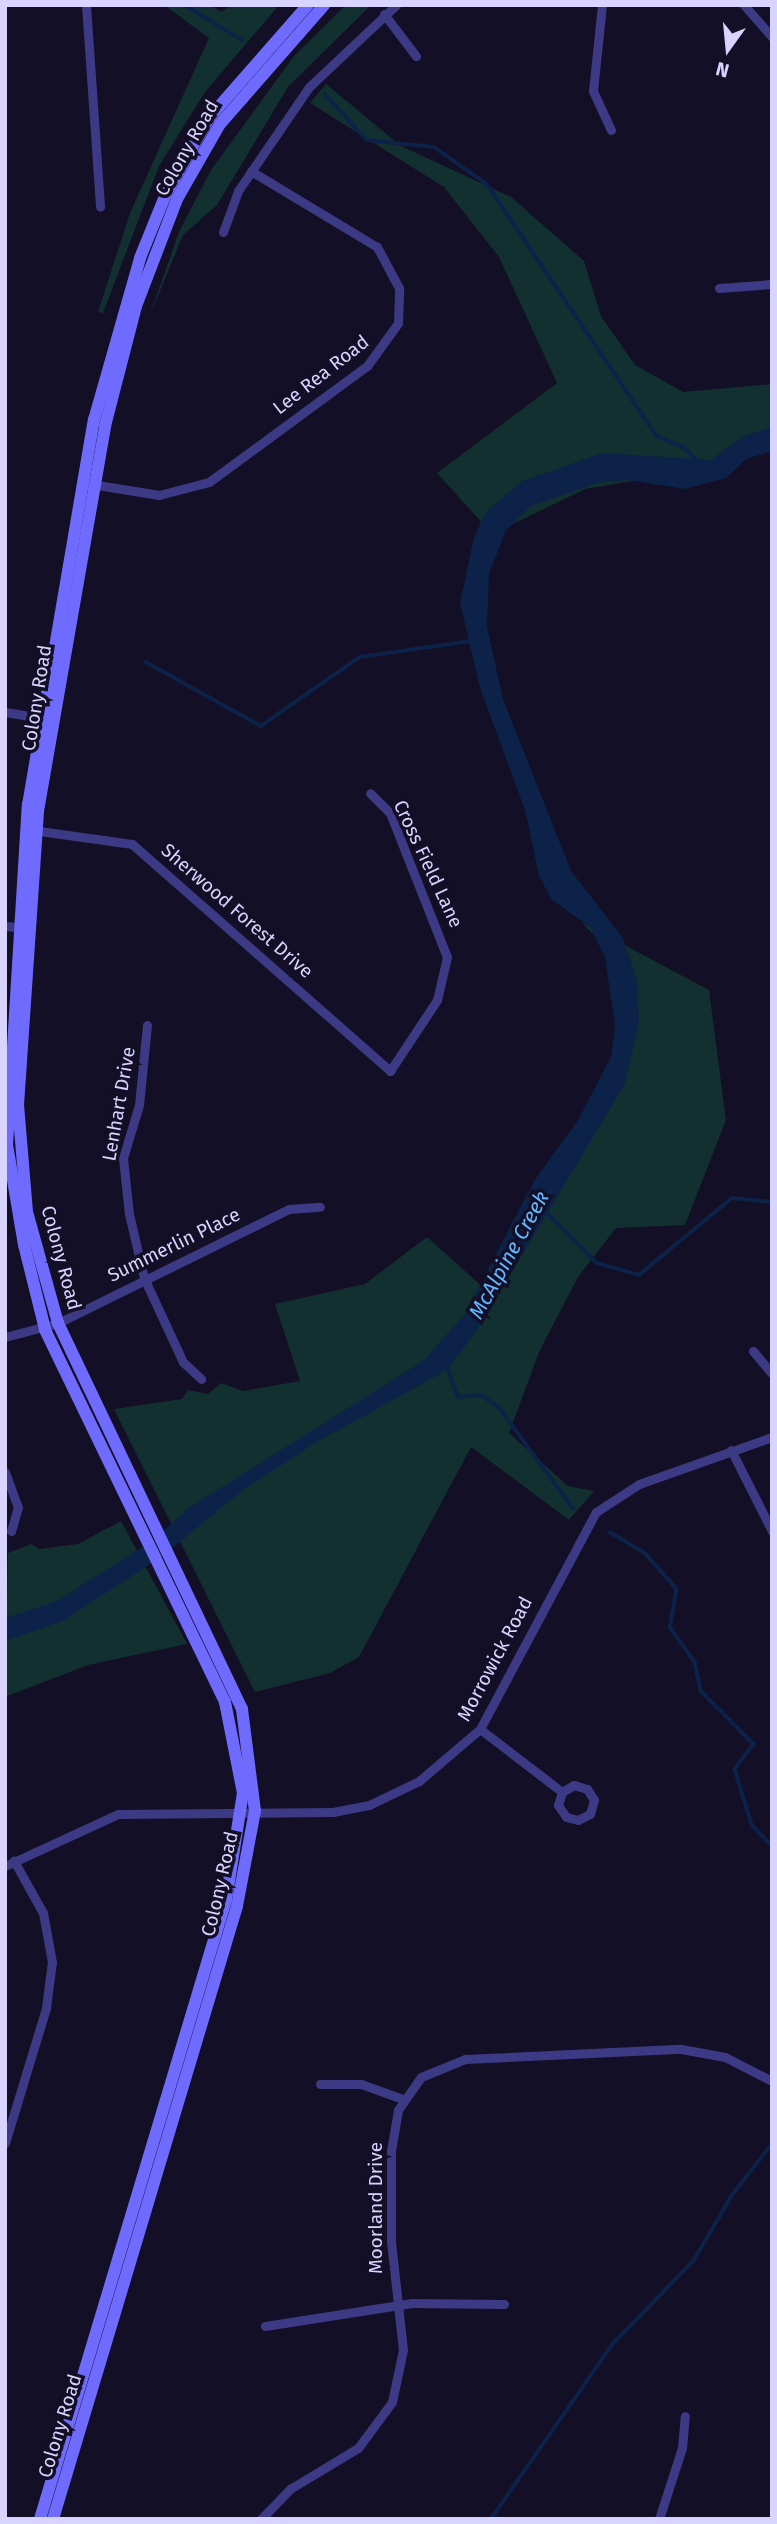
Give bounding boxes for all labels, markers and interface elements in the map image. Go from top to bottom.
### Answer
north arrow [693,14,763,84]
text: N [713,57,732,83]
street label: Colony Road [150,96,224,200]
street label: Lee Rea Road [269,331,373,419]
street label: Colony Road [17,643,57,753]
street label: Cross Field Lane [388,797,468,931]
street label: Sherwood Forest Drive [156,839,318,983]
street label: Lenhart Drive [98,1045,140,1163]
water label: McAlpine Creek [463,1187,555,1323]
street label: Colony Road [36,1203,86,1313]
street label: Summerlin Place [104,1203,244,1287]
street label: Morrowick Road [453,1593,537,1725]
street label: Colony Road [197,1829,243,1939]
street label: Moorland Drive [365,2142,387,2274]
street label: Colony Road [33,2371,87,2481]

